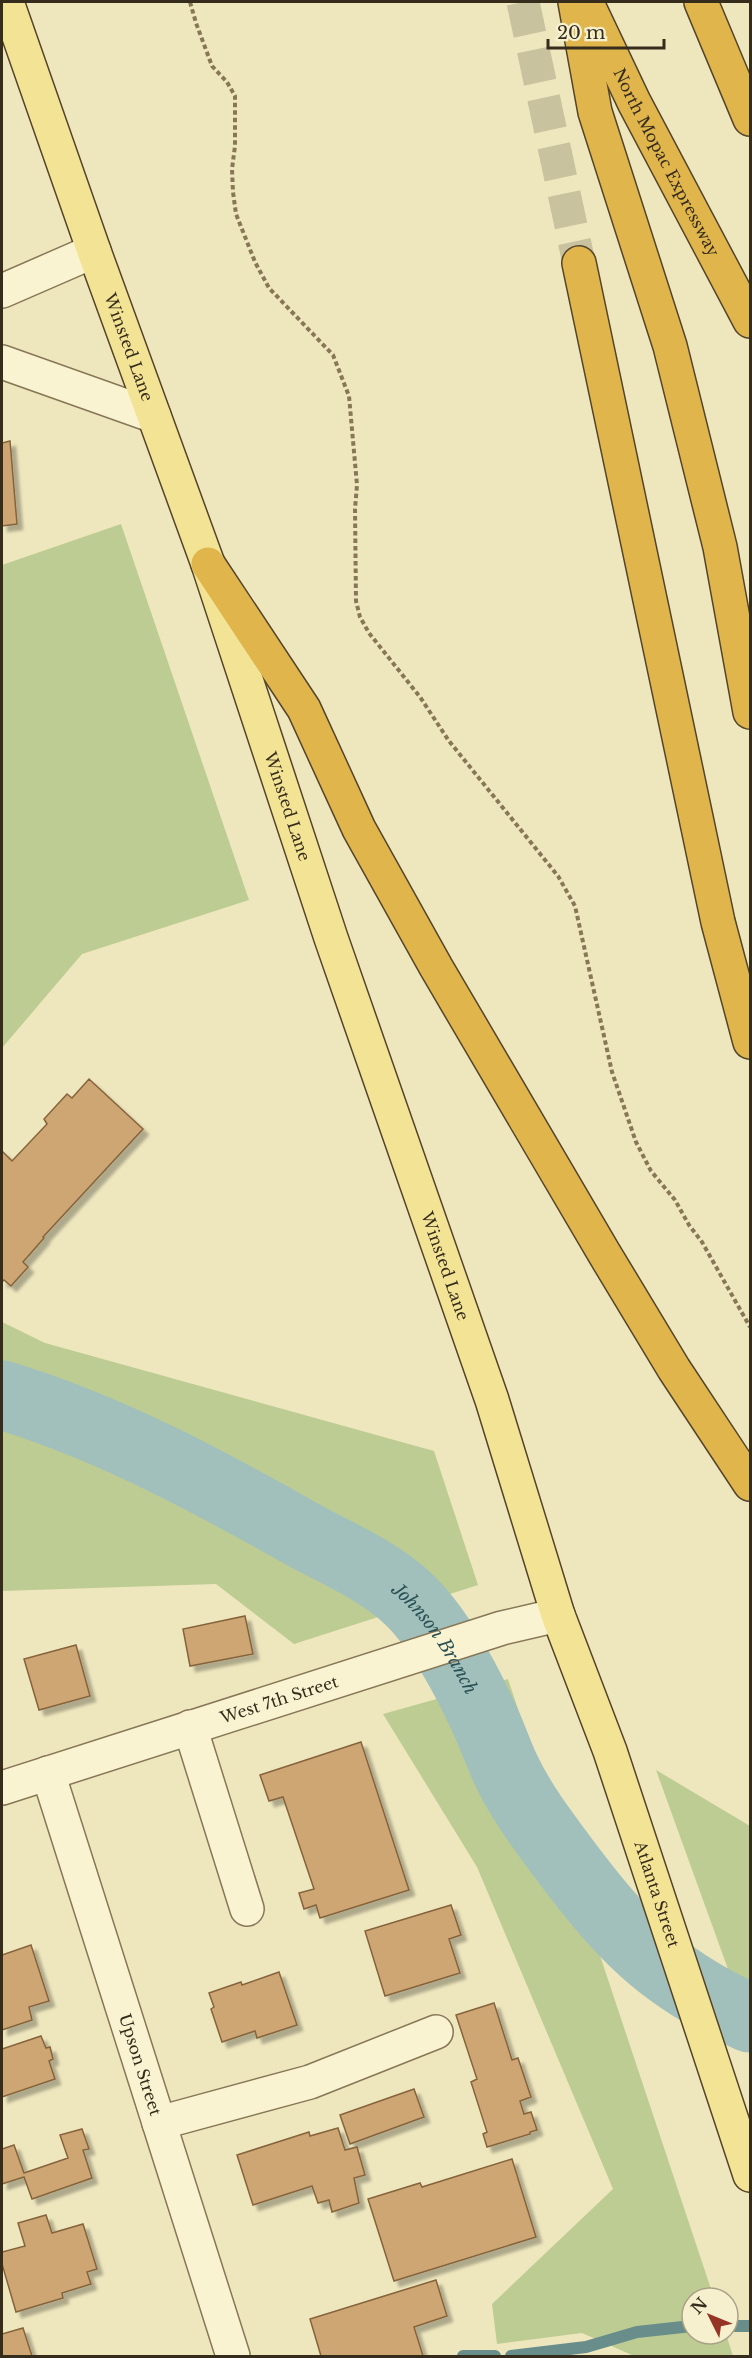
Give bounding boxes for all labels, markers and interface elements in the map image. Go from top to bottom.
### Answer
scale bar [548,12,664,50]
text: 20 m [557,22,605,44]
street label: North Mopac Expressway [609,65,724,260]
street label: Winsted Lane [100,289,158,404]
street label: Winsted Lane [260,748,315,864]
street label: Winsted Lane [417,1208,473,1323]
water label: Johnson Branch [387,1578,482,1698]
street label: West 7th Street [217,1671,341,1728]
street label: Atlanta Street [630,1837,684,1950]
street label: Upson Street [115,2011,166,2118]
north arrow [680,2286,740,2346]
text: N [687,2293,711,2318]

